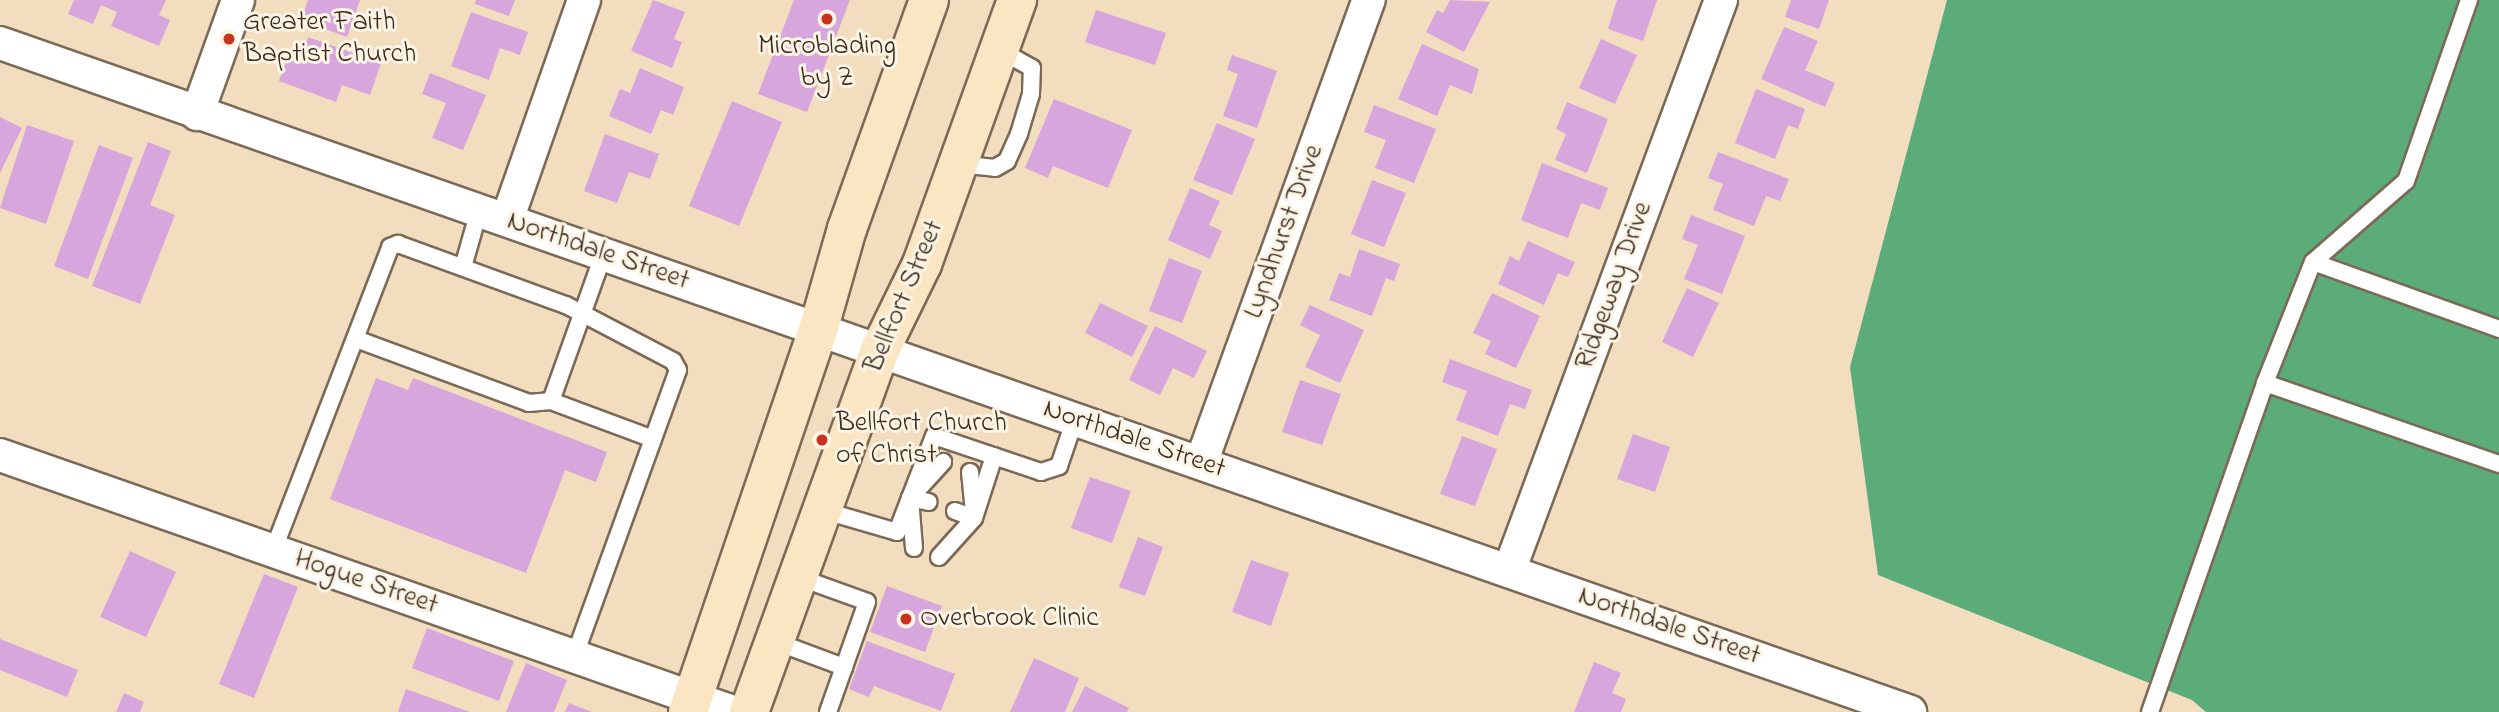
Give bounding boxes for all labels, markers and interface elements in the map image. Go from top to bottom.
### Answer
place label: Greater Faith Baptist Church [243,6,416,72]
marker: Microblading by Z [819,11,835,27]
place label: Microblading by Z [758,30,896,96]
marker: Greater Faith Baptist Church [221,31,237,47]
street label: Lyndhurst Drive [1238,141,1332,323]
street label: Ridgeway Drive [1569,198,1661,374]
street label: Northdale Street [502,205,694,299]
street label: Bellfort Street [858,216,952,378]
street label: Northdale Street [1038,393,1230,487]
place label: Bellfort Church of Christ [836,407,1007,473]
marker: Bellfort Church of Christ [814,432,830,448]
street label: Hogue Street [290,543,442,623]
street label: Northdale Street [1573,580,1765,674]
place label: Overbrook Clinic [920,602,1099,636]
marker: Overbrook Clinic [898,611,914,627]

